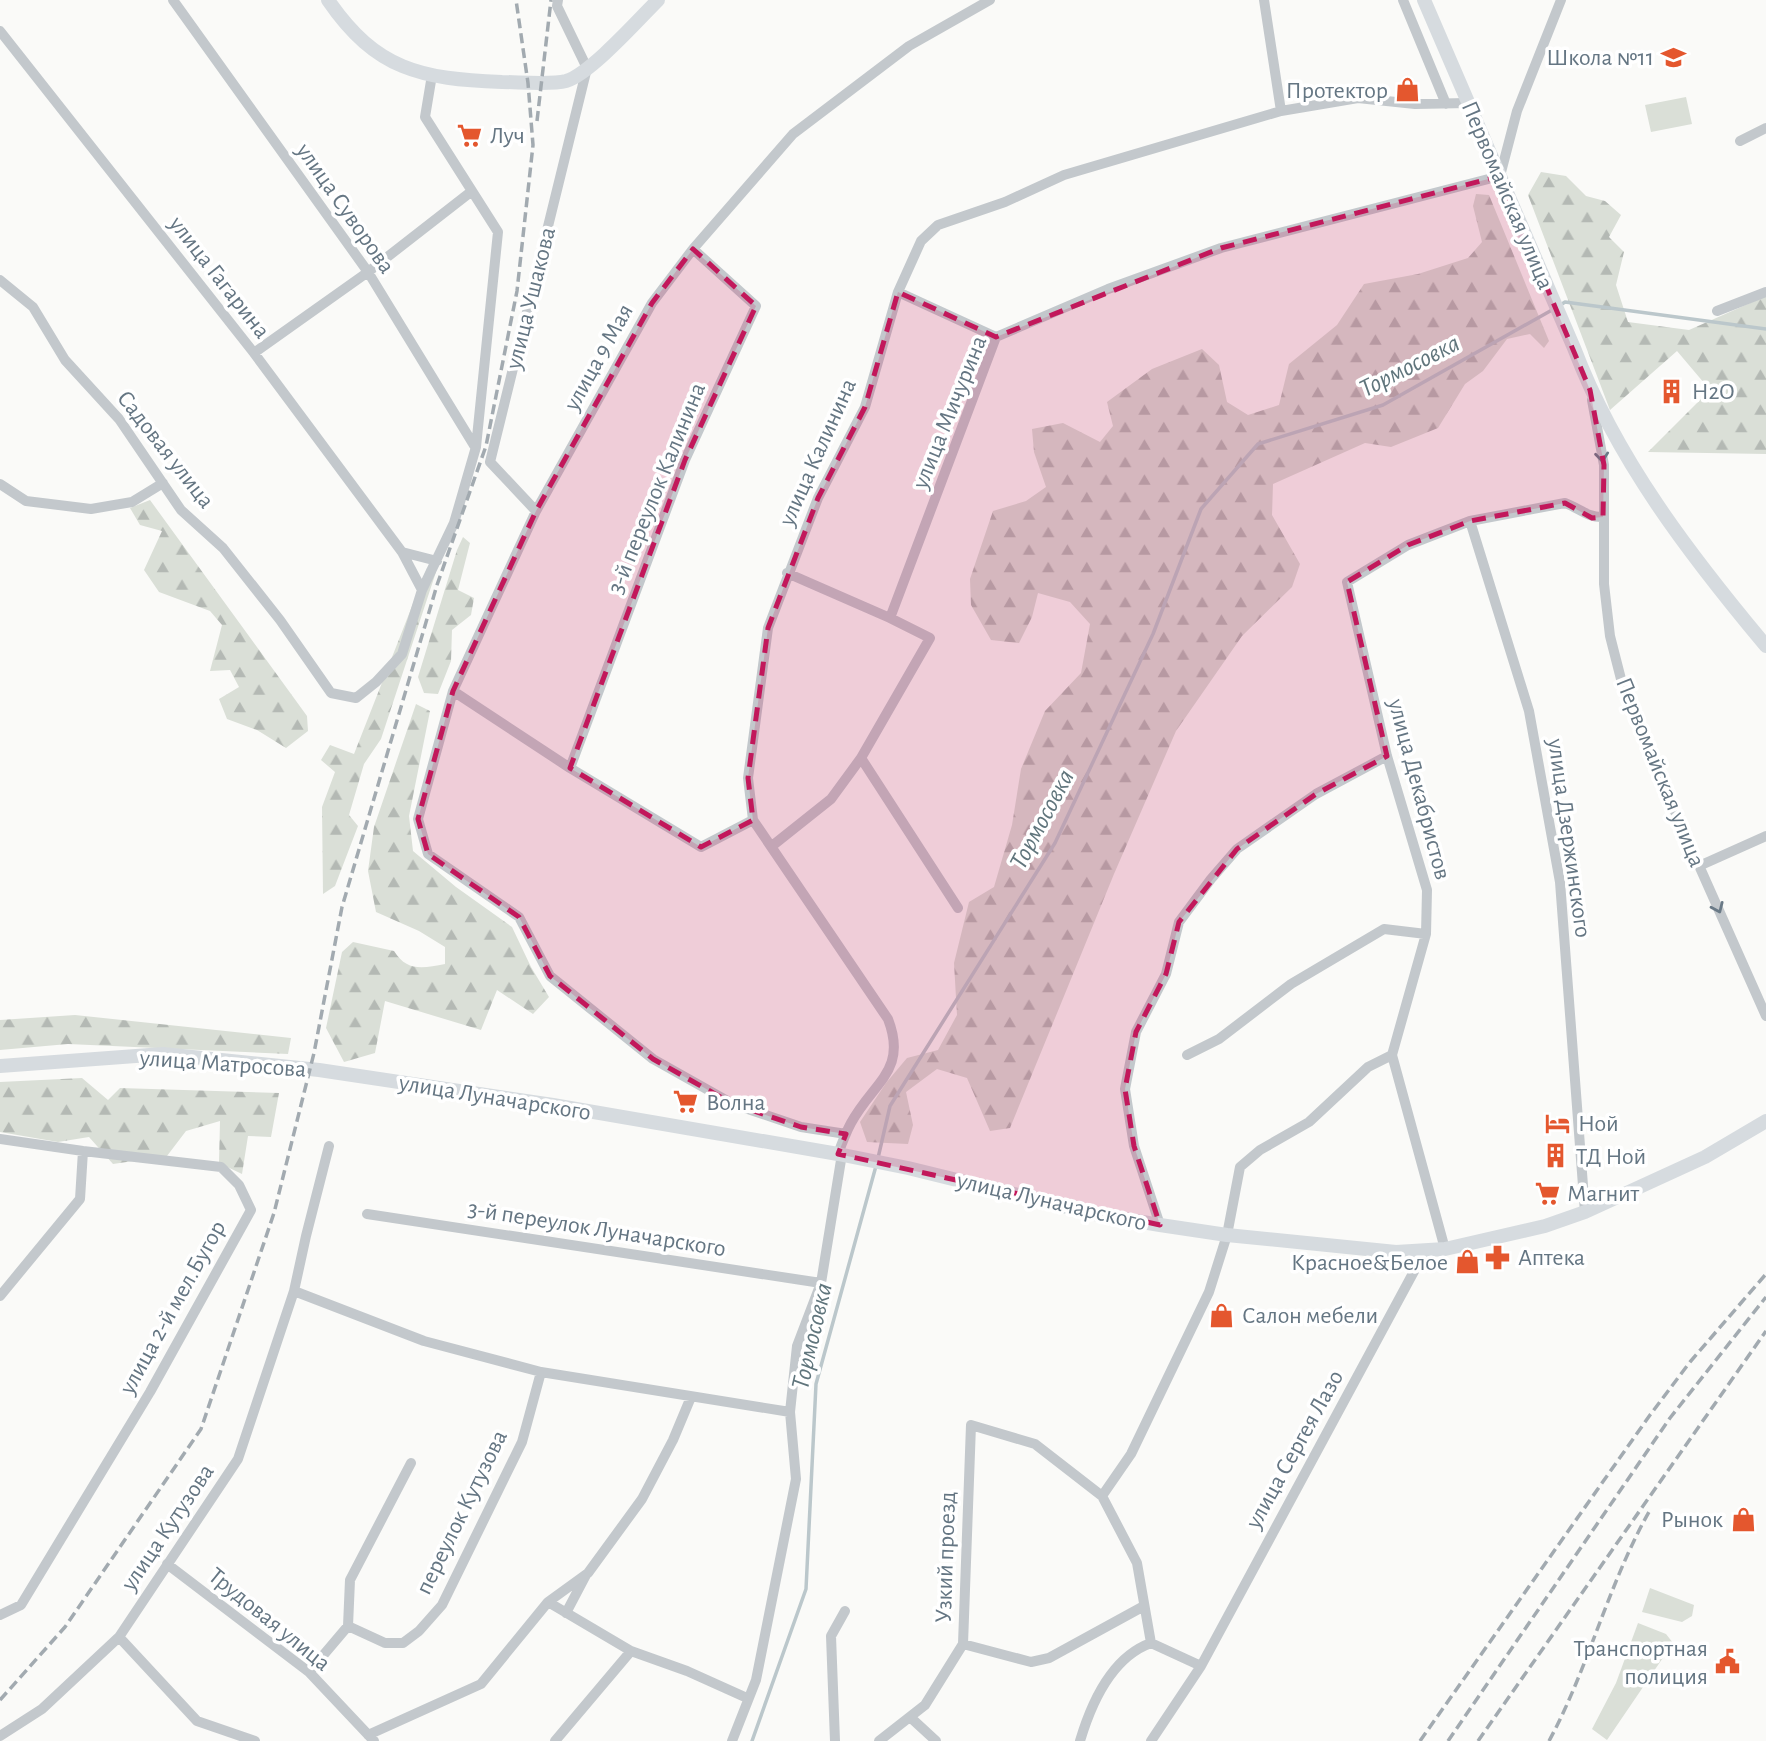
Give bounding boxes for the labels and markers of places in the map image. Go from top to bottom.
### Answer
school or university icon: Школа №11 [1660,43,1688,71]
place label: Школа №11 [1546,46,1654,70]
shop icon: Протектор [1394,76,1422,104]
place label: Протектор [1286,79,1388,103]
supermarket icon: Луч [456,121,484,149]
place label: Луч [490,124,525,148]
building icon: H2O [1658,377,1686,405]
place label: H2O [1692,380,1735,404]
supermarket icon: Волна [672,1088,700,1116]
place label: Волна [706,1091,766,1115]
hotel icon: Ной [1544,1109,1572,1137]
place label: Ной [1578,1112,1619,1136]
building icon: ТД Ной [1542,1142,1570,1170]
place label: ТД Ной [1576,1145,1646,1169]
supermarket icon: Магнит [1533,1179,1561,1207]
place label: Магнит [1567,1182,1639,1206]
pharmacy icon: Аптека [1484,1243,1512,1271]
place label: Аптека [1518,1246,1585,1270]
shop icon: Красное&Белое [1454,1248,1482,1276]
place label: Красное&Белое [1291,1251,1448,1275]
shop icon: Салон мебели [1208,1301,1236,1329]
place label: Салон мебели [1242,1304,1378,1328]
shop icon: Рынок [1729,1505,1757,1533]
place label: Рынок [1661,1508,1723,1532]
place label: Транспортная полиция [1574,1637,1708,1689]
public building icon: Транспортная полиция [1714,1648,1742,1676]

